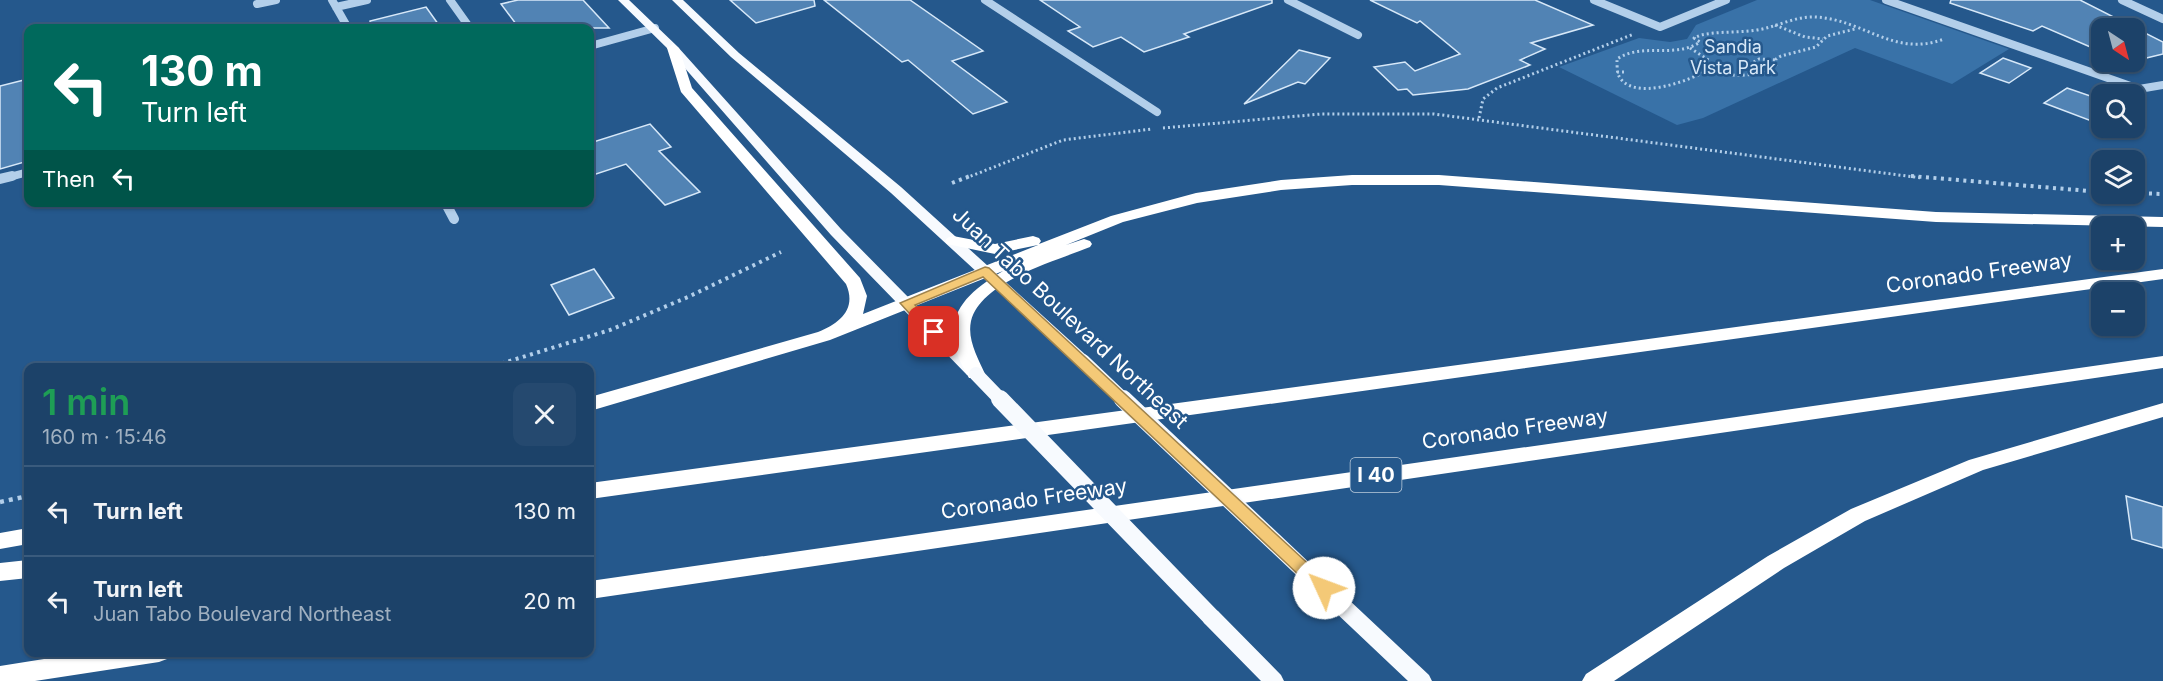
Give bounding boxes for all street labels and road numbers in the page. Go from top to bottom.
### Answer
street label: Juan Tabo Boulevard Northeast [947,202,1194,434]
street label: Coronado Freeway [1884,247,2074,298]
street label: Coronado Freeway [1420,403,1610,454]
road number: I 40 [1350,458,1402,492]
street label: Coronado Freeway [939,473,1129,524]

